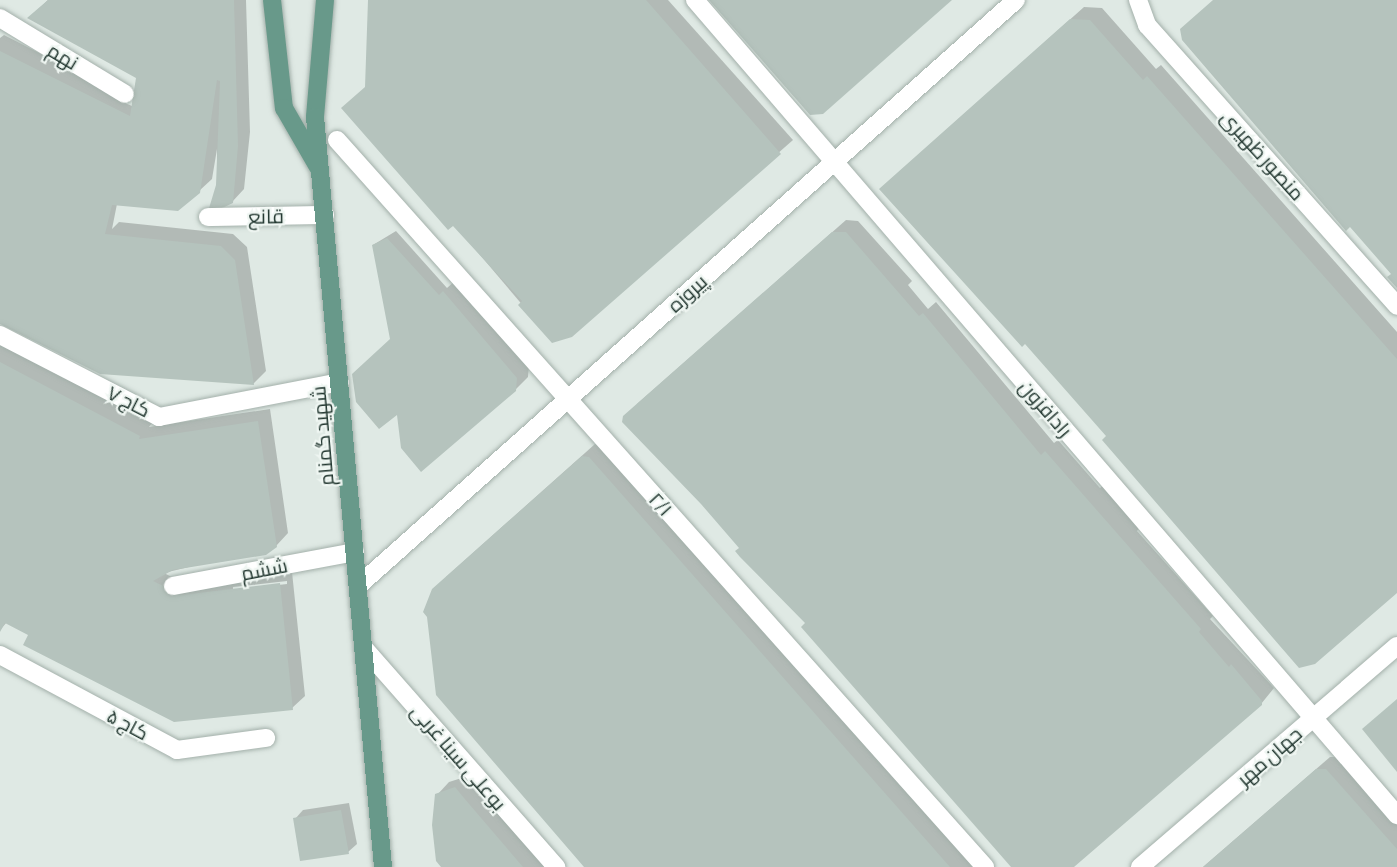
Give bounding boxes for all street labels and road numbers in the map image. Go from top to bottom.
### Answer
street label: نهم [43,38,83,74]
street label: منصور ظهیری [1216,105,1310,205]
street label: قانع [248,204,284,228]
street label: پیروزه [662,269,712,317]
street label: رادافزون [1015,374,1077,442]
street label: کاج ۷ [103,380,155,422]
street label: شهید گمنام [306,385,338,487]
street label: ۲/۱ [644,487,678,521]
street label: ششم [239,553,289,585]
street label: بوعلی سینا غربی [406,699,512,815]
street label: کاج ۵ [103,703,153,745]
street label: جهان مهر [1232,721,1306,791]

